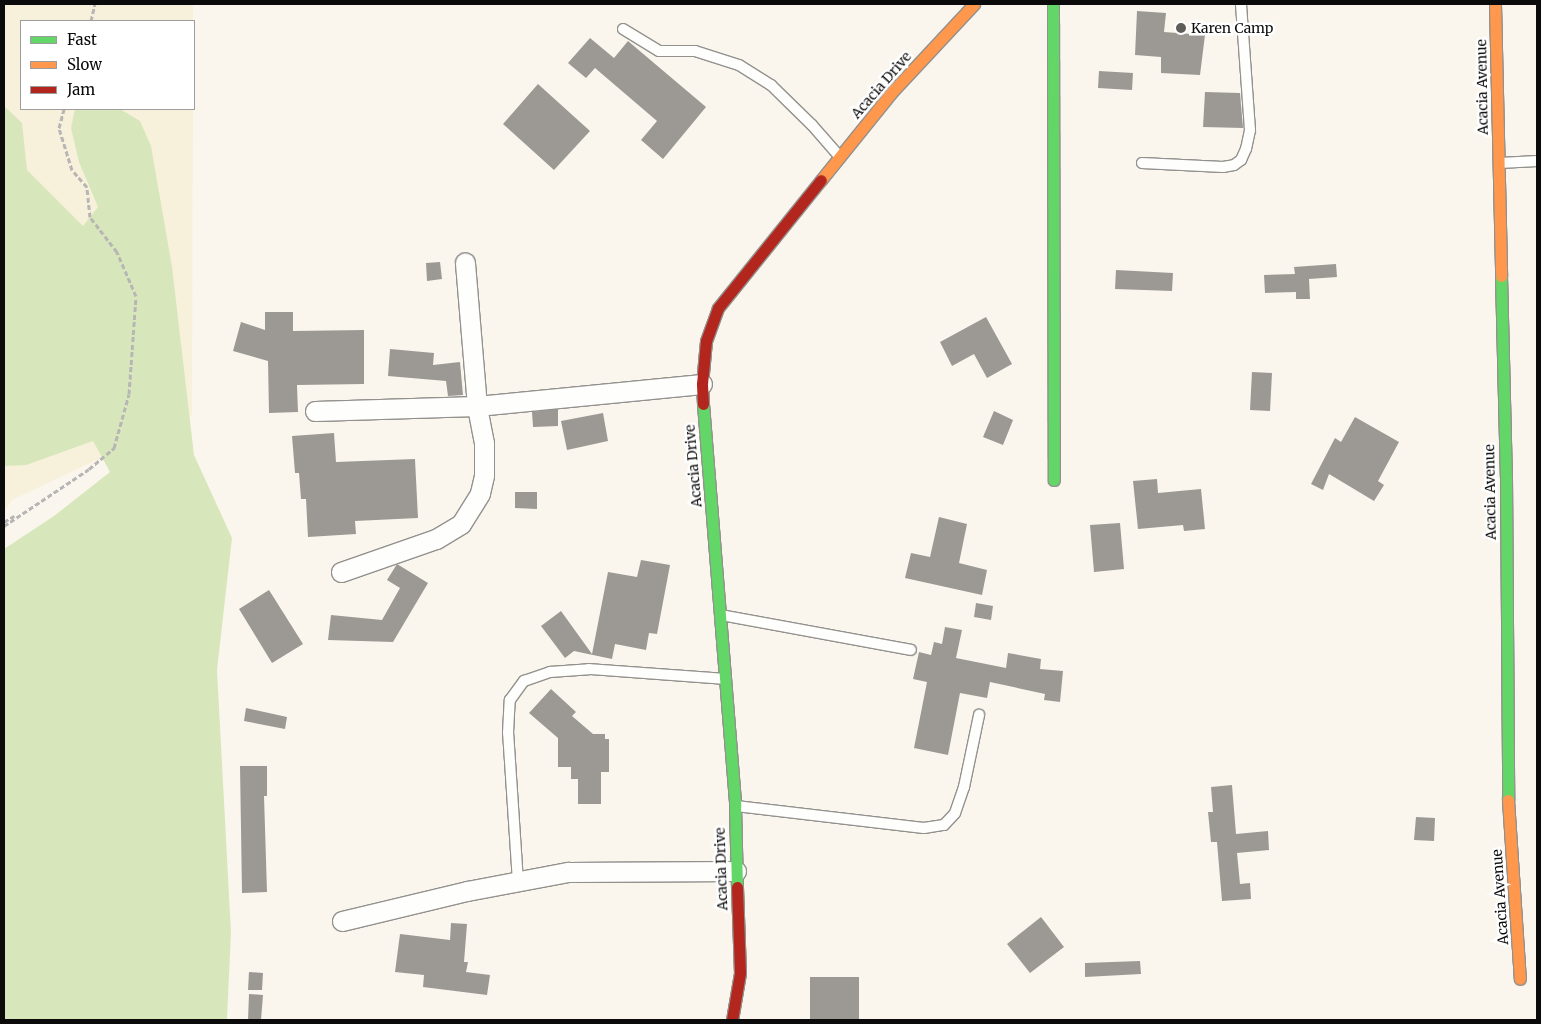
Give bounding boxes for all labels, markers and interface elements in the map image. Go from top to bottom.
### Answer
legend [20,20,195,110]
place label: Karen Camp [1191,20,1273,36]
marker: Karen Camp [1175,22,1187,34]
text: Fast [67,30,97,49]
street label: Acacia Avenue [1473,39,1491,135]
street label: Acacia Drive [847,48,915,122]
text: Slow [67,55,102,74]
text: Jam [67,80,95,99]
street label: Acacia Drive [681,424,705,508]
street label: Acacia Avenue [1481,444,1499,540]
street label: Acacia Drive [711,827,731,911]
street label: Acacia Avenue [1488,849,1512,945]

